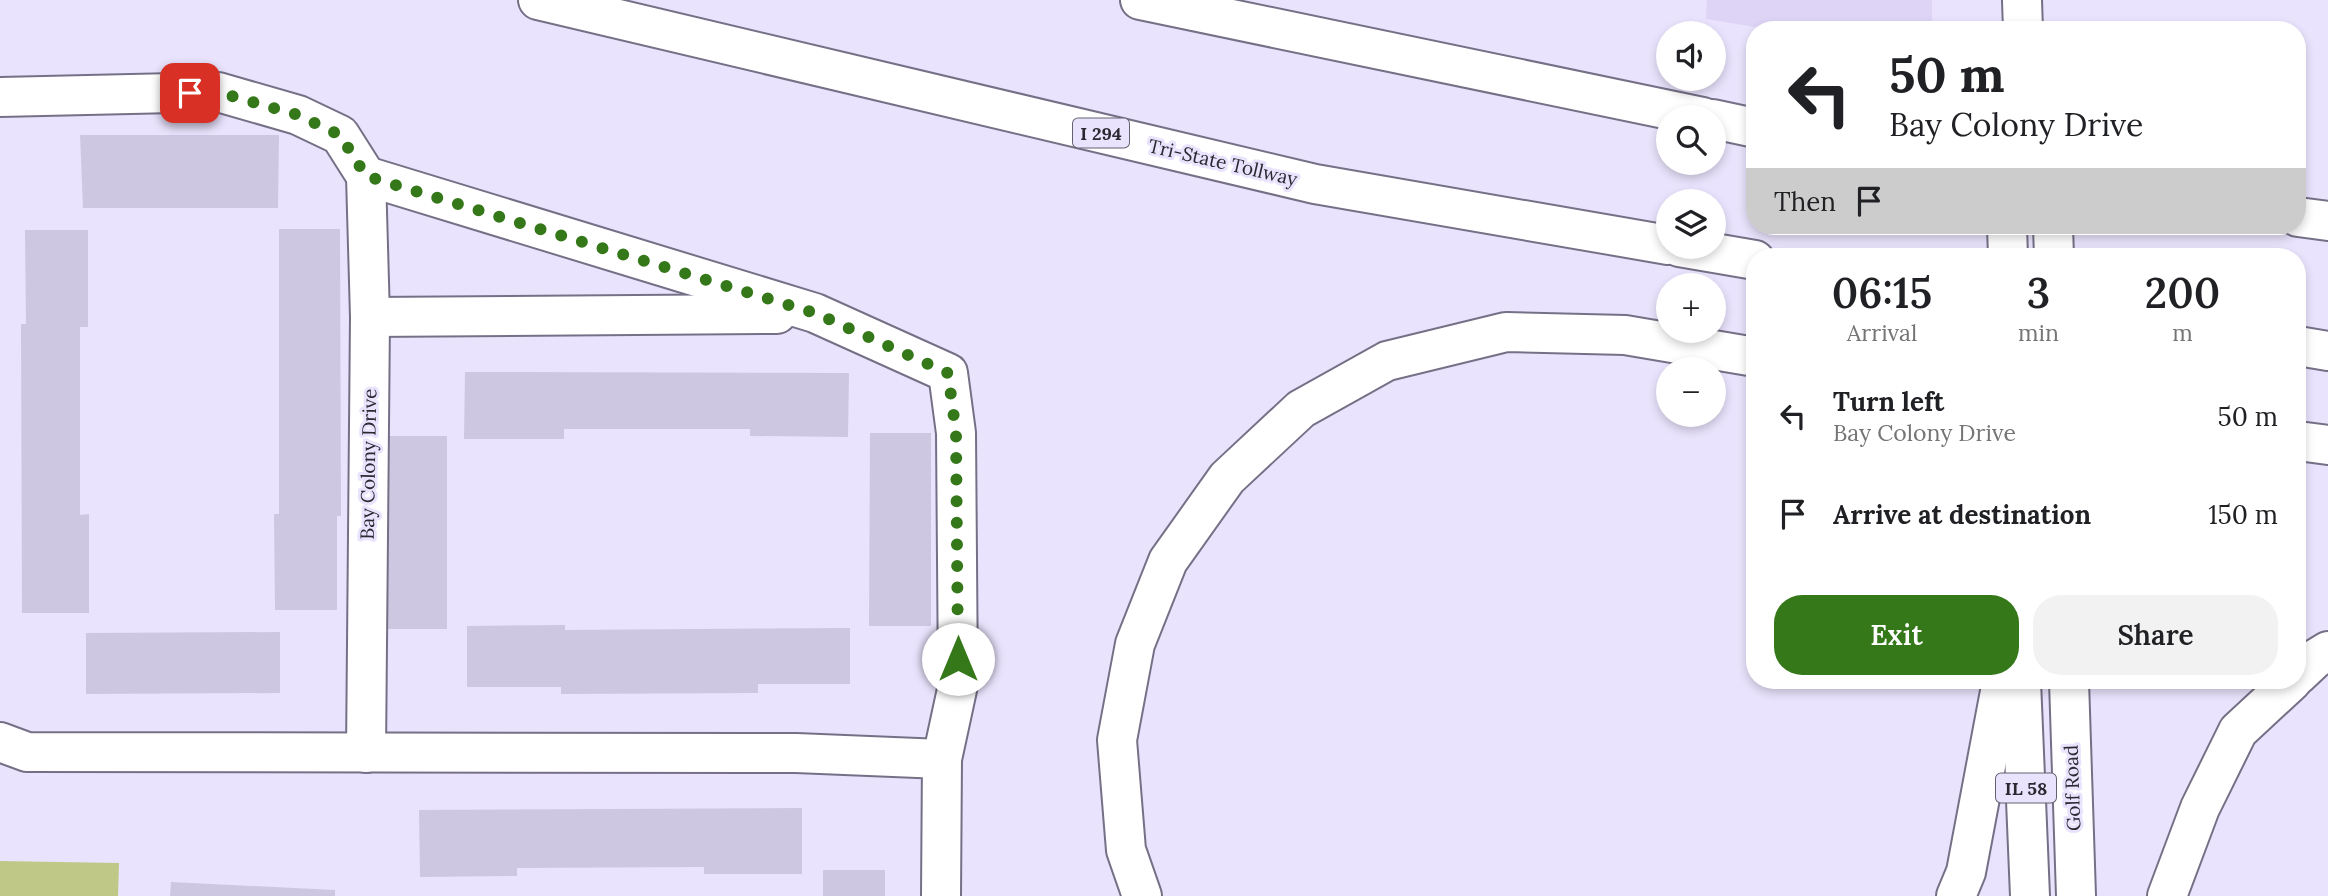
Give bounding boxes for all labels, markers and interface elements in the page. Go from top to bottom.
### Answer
map controls [1656,21,1726,427]
button: sound [1656,21,1726,91]
text: 50 m [1889,43,2005,105]
icon: left [1774,49,1865,140]
pin [160,63,220,123]
icon: arrive [171,74,209,112]
text: Bay Colony Drive [1889,104,2143,145]
button: search [1656,105,1726,175]
road number: I 294 [1073,118,1129,148]
street label: Tri-State Tollway [1146,133,1300,191]
icon: arrive [1850,182,1888,220]
text: Then [1774,185,1836,218]
button: layers [1656,189,1726,259]
text: 06:15 [1832,266,1932,320]
text: 3 [2027,266,2050,320]
text: 200 [2145,266,2220,320]
button: + [1656,273,1726,343]
text: Arrival [1847,318,1917,347]
text: min [2018,318,2059,347]
text: m [2172,318,2193,347]
button: − [1656,357,1726,427]
text: Turn left [1833,385,1944,418]
street label: Bay Colony Drive [355,388,381,540]
icon: left [1774,397,1812,435]
text: 50 m [2218,400,2278,433]
text: Bay Colony Drive [1833,418,2016,447]
icon: arrive [1774,495,1812,533]
text: Arrive at destination [1833,498,2091,531]
text: 150 m [2208,498,2278,531]
button: Exit [1774,595,2019,675]
button: Share [2033,595,2278,675]
position arrow [921,622,995,696]
street label: Golf Road [2059,744,2085,832]
road number: IL 58 [1996,774,2056,802]

